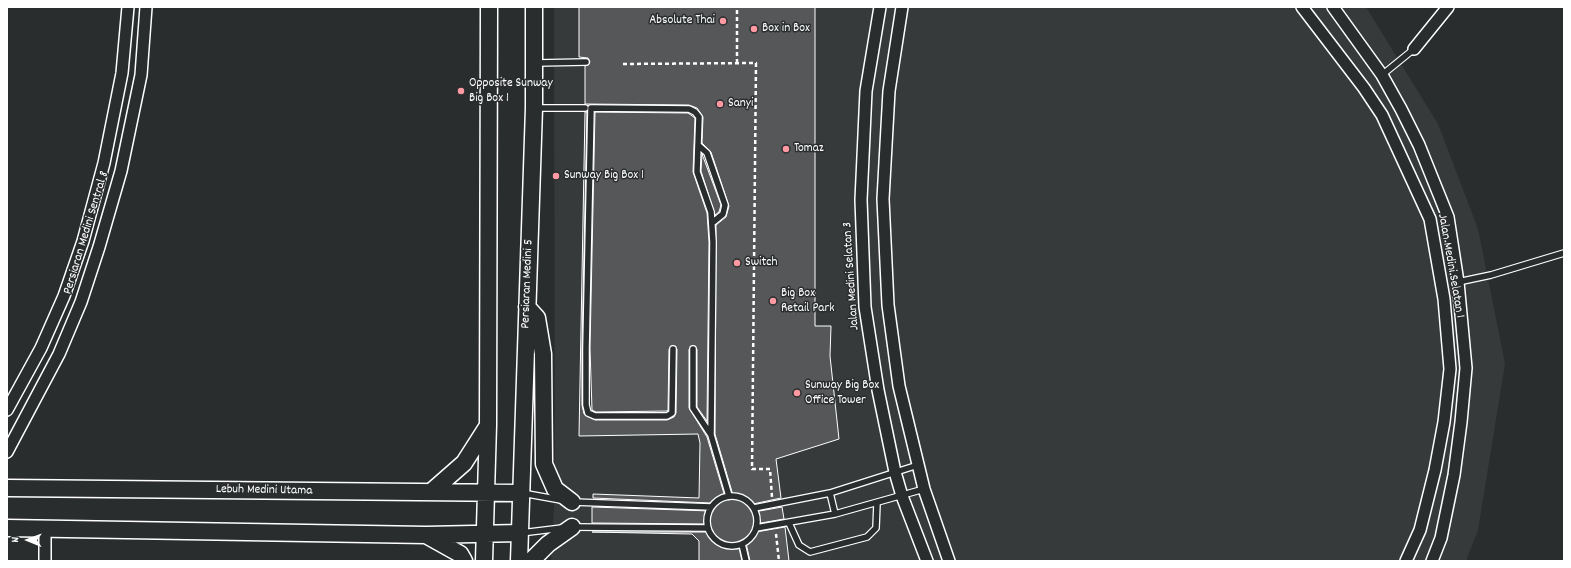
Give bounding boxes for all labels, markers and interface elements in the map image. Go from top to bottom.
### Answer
place label: Absolute Thai [649,13,715,29]
marker: Absolute Thai [718,16,728,26]
place label: Box in Box [762,21,810,37]
marker: Box in Box [749,24,759,34]
place label: Opposite Sunway Big Box 1 [469,76,553,107]
marker: Opposite Sunway Big Box 1 [456,86,466,96]
place label: Sanyi [728,96,753,112]
marker: Sanyi [715,99,725,109]
place label: Tomaz [794,141,824,157]
marker: Tomaz [781,144,791,154]
place label: Sunway Big Box 1 [564,168,644,184]
street label: Persiaran Medini Sentral 8 [61,170,113,296]
marker: Sunway Big Box 1 [551,171,561,181]
street label: Jalan Medini Selatan 1 [1433,213,1467,319]
street label: Jalan Medini Selatan 3 [840,221,864,331]
street label: Persiaran Medini 5 [519,239,537,329]
place label: Switch [745,255,777,271]
marker: Switch [732,258,742,268]
place label: Big Box Retail Park [781,286,835,317]
marker: Big Box Retail Park [768,296,778,306]
place label: Sunway Big Box Office Tower [805,378,879,409]
marker: Sunway Big Box Office Tower [792,388,802,398]
street label: Lebuh Medini Utama [216,482,312,500]
north arrow [8,520,48,560]
text: N [8,537,24,543]

